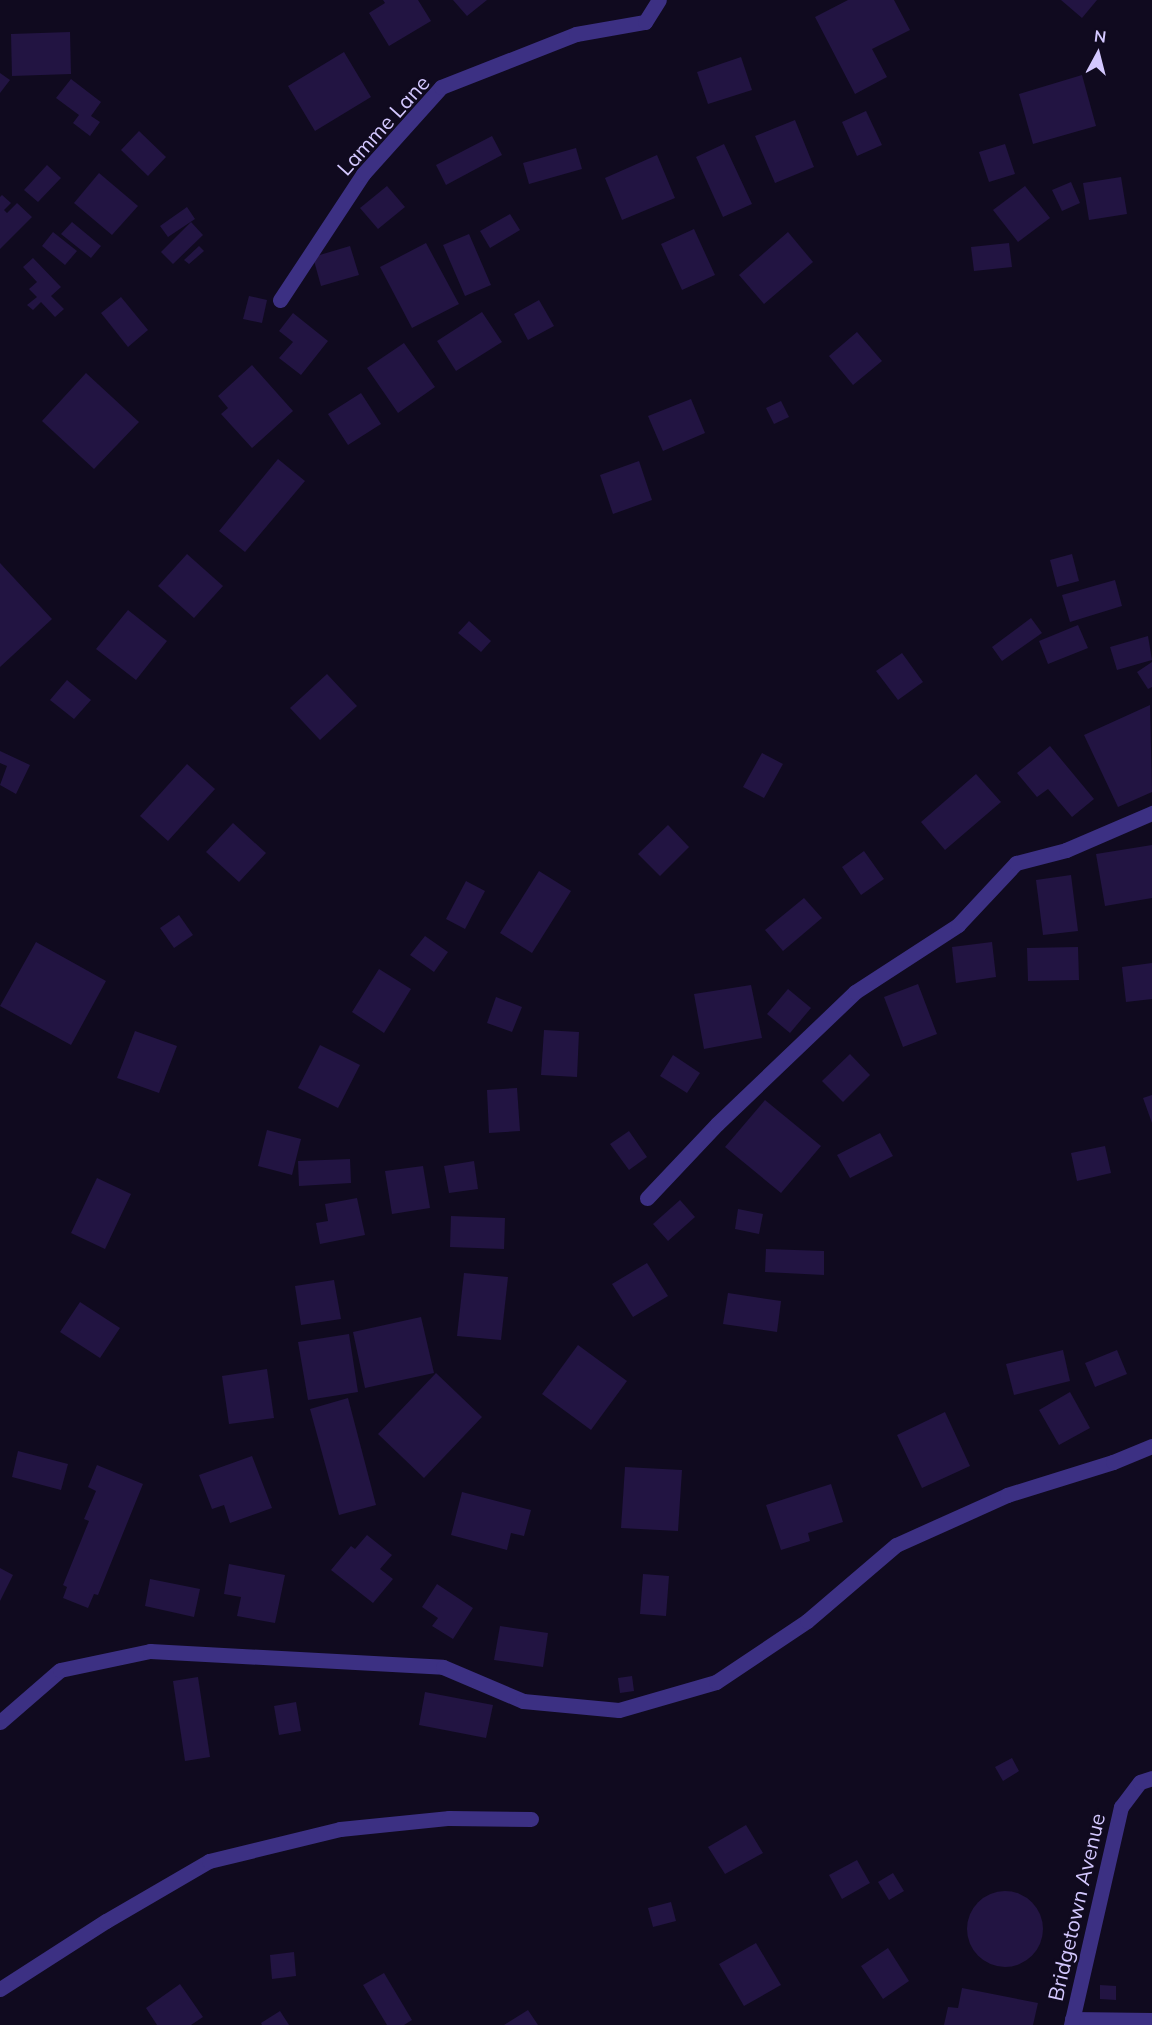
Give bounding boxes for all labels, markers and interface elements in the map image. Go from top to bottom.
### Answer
north arrow [1068,24,1128,84]
text: N [1093,25,1107,47]
street label: Lamme Lane [332,70,434,180]
street label: Bridgetown Avenue [1042,1811,1110,2003]

